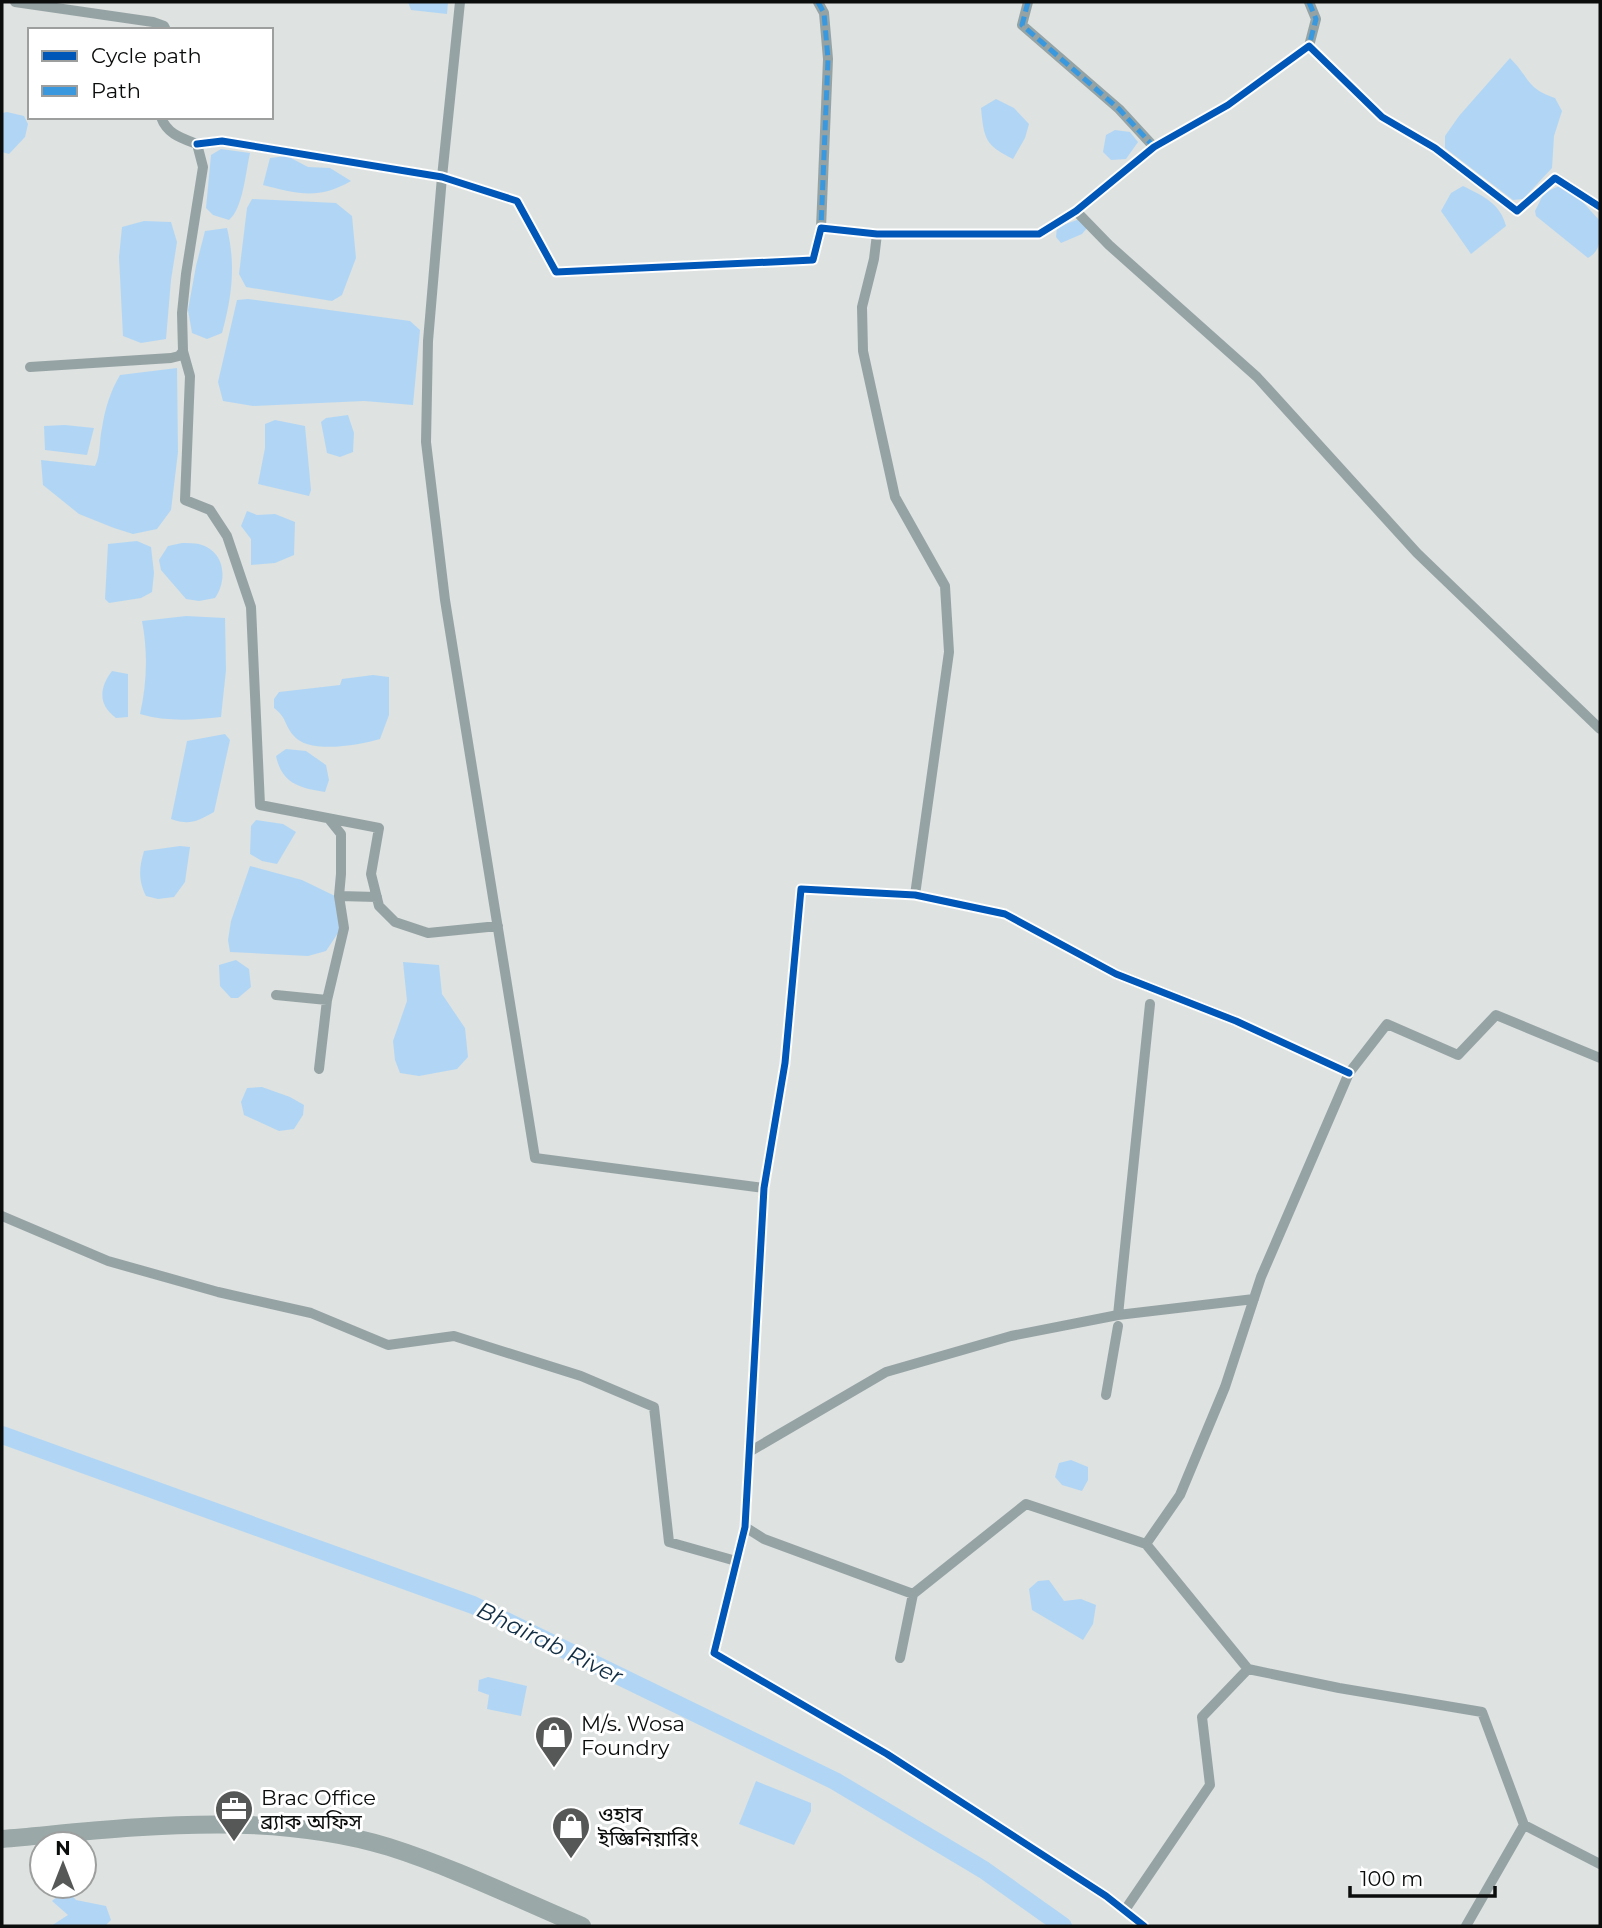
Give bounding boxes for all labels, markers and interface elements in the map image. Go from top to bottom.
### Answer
legend [28,28,273,119]
text: Cycle path [91,43,202,68]
text: Path [91,78,141,103]
water label: Bhairab River [472,1596,628,1691]
place label: M/s. Wosa Foundry [581,1711,685,1760]
shop icon: M/s. Wosa Foundry [533,1714,575,1769]
place label: Brac Office ব্র্যাক অফিস [260,1785,376,1834]
office icon: Brac Office ব্র্যাক অফিস [213,1788,255,1843]
place label: ওহাব ইজ্ঞিনিয়ারিং [597,1802,699,1851]
shop icon: ওহাব ইজ্ঞিনিয়ারিং [550,1805,592,1860]
north arrow [28,1830,98,1900]
text: N [55,1837,71,1860]
scale bar [1350,1854,1495,1898]
text: 100 m [1360,1866,1423,1891]

